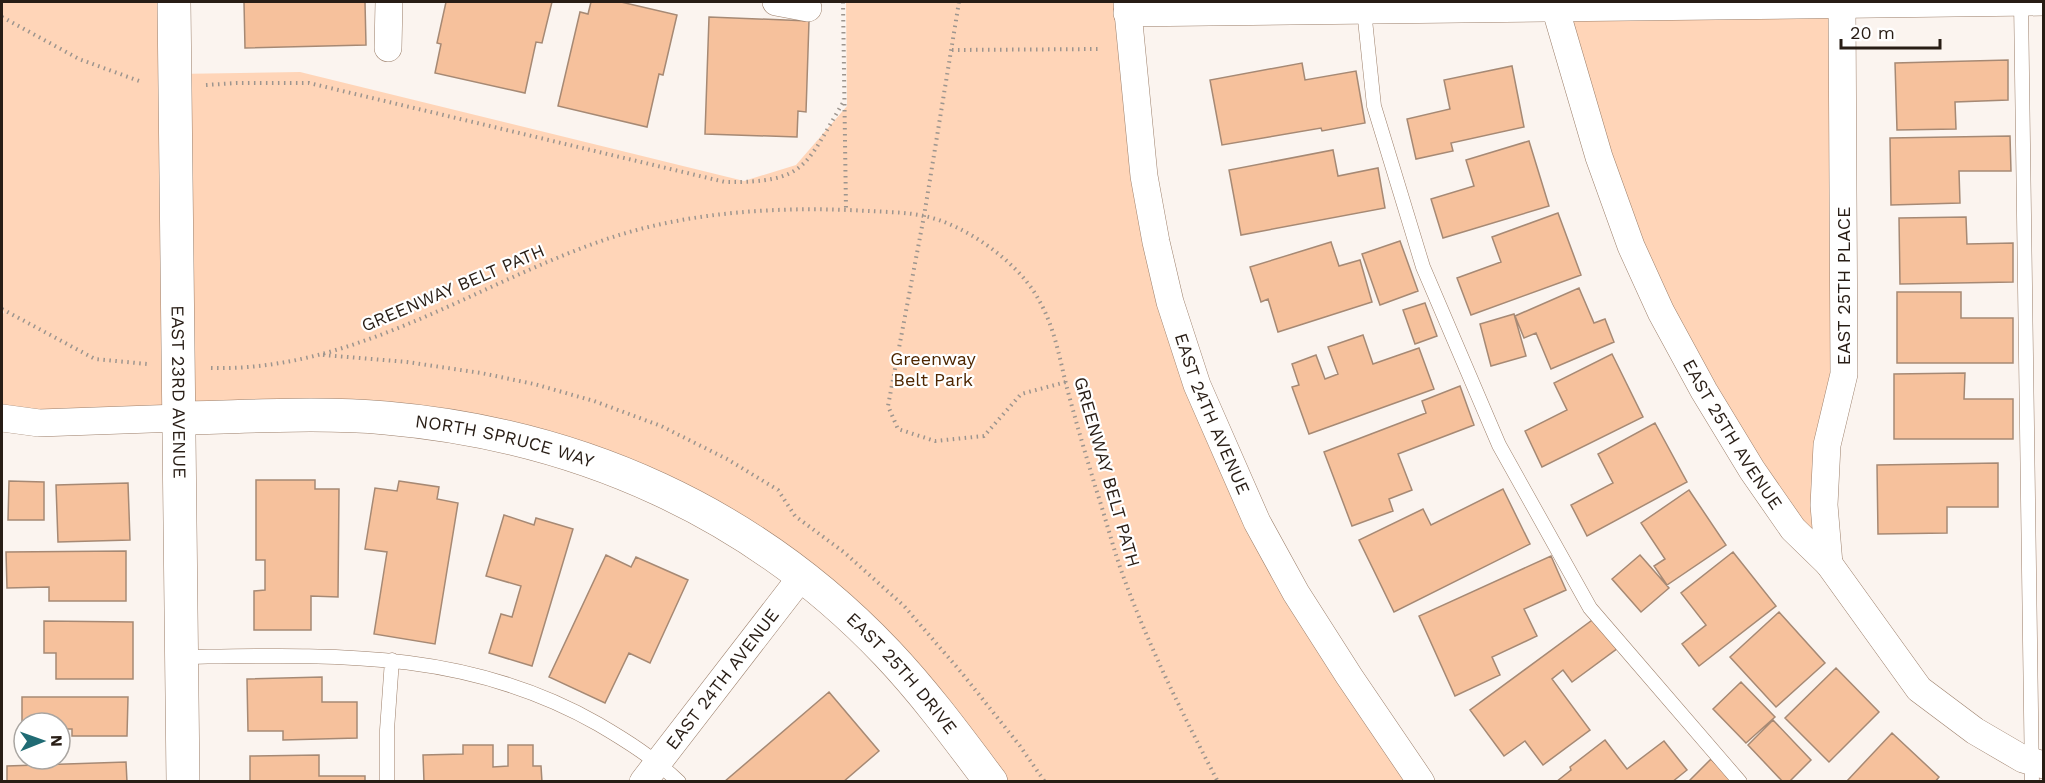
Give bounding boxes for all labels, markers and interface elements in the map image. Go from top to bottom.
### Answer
scale bar [1841,12,1940,50]
text: 20 m [1850,22,1895,43]
street label: EAST 25TH PLACE [1833,207,1854,366]
street label: GREENWAY BELT PATH [358,239,547,336]
street label: EAST 23RD AVENUE [167,305,191,479]
street label: EAST 24TH AVENUE [1171,330,1255,497]
park label: Greenway Belt Park [890,348,977,390]
street label: EAST 25TH AVENUE [1679,355,1787,513]
street label: GREENWAY BELT PATH [1070,374,1145,569]
street label: NORTH SPRUCE WAY [414,410,597,472]
street label: EAST 24TH AVENUE [661,604,783,753]
street label: EAST 25TH DRIVE [843,608,962,738]
north arrow [12,711,72,771]
text: N [47,735,66,747]

